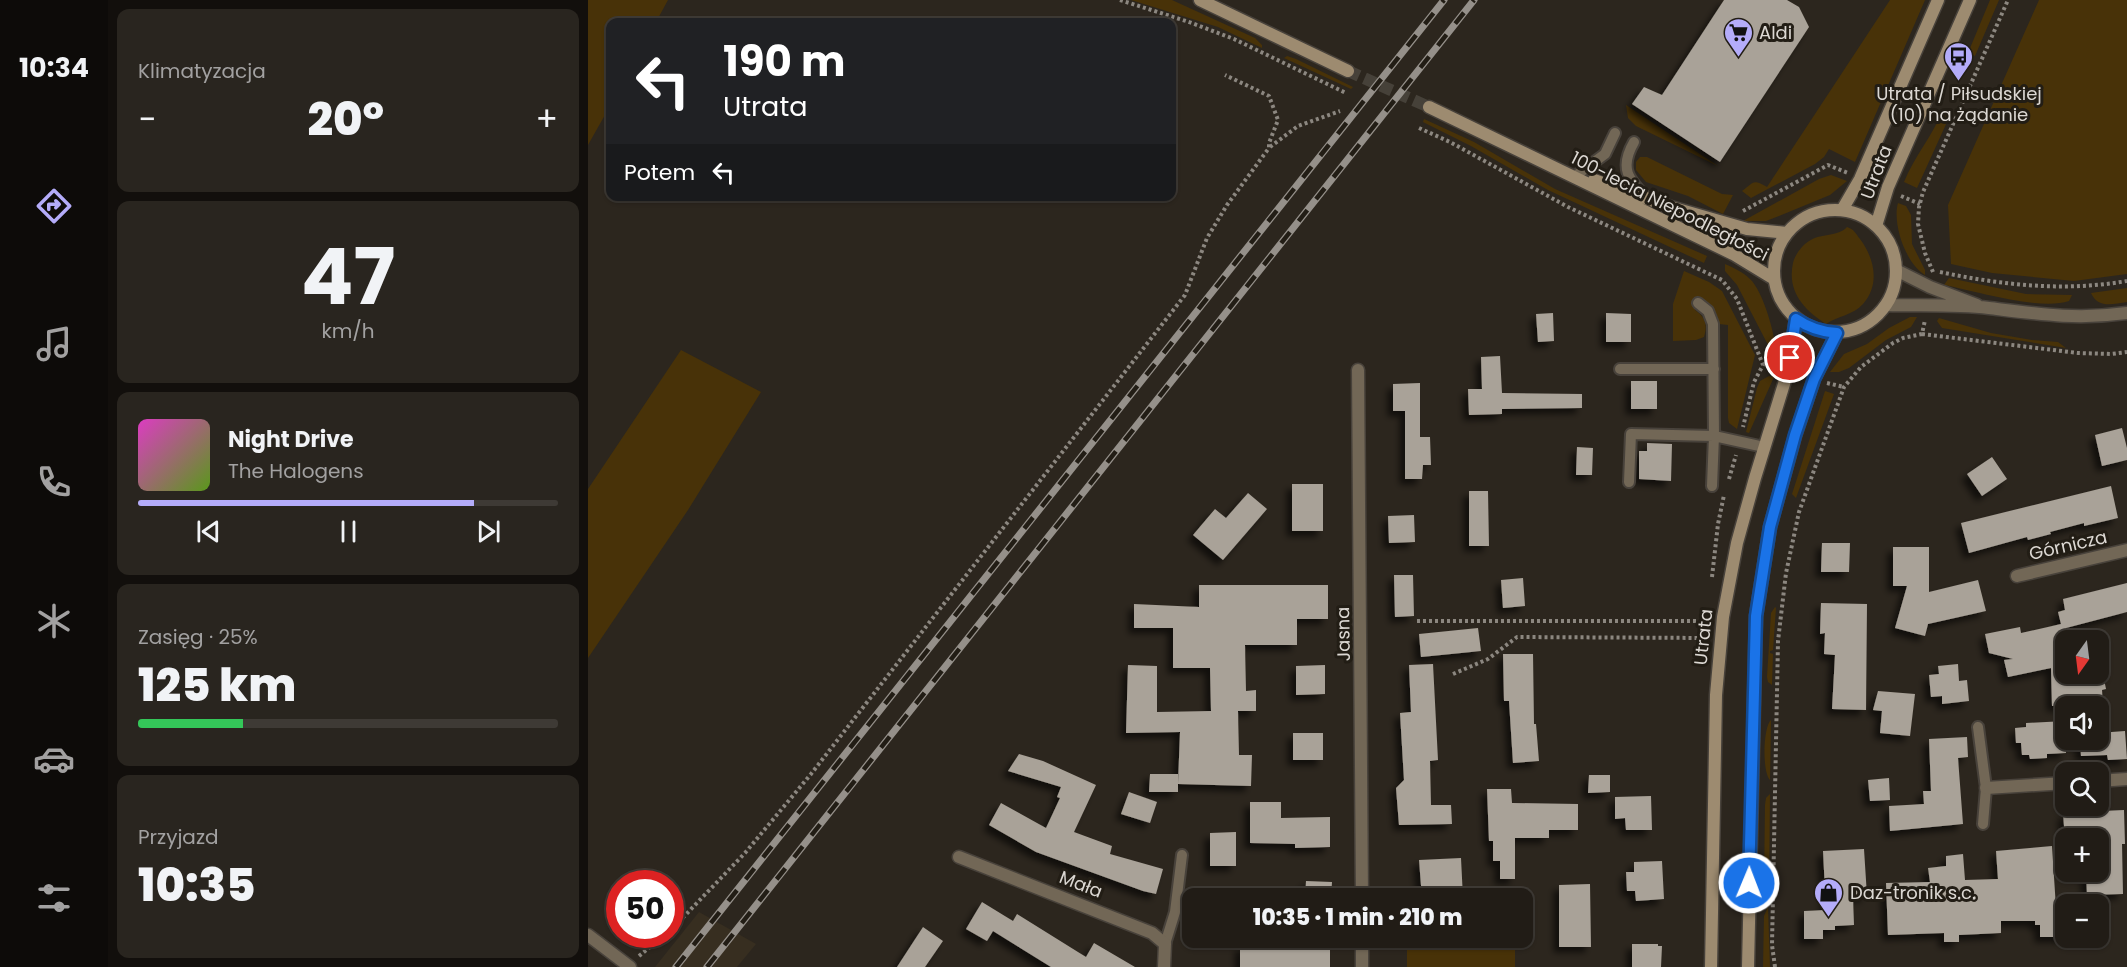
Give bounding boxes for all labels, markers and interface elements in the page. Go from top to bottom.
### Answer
supermarket icon: Aldi [1722,16,1754,58]
place label: Aldi [1759,20,1792,45]
text: 190 m [723,32,845,91]
bus stop icon: Utrata / Piłsudskiej (10) na żądanie [1943,40,1975,82]
icon: left [624,42,702,120]
text: 10:34 [19,49,89,86]
text: Klimatyzacja [138,57,266,85]
place label: Utrata / Piłsudskiej (10) na żądanie [1876,81,2042,127]
text: 20° [307,88,384,151]
text: Utrata [723,88,807,125]
text: − [138,96,156,143]
text: + [535,96,558,143]
street label: Utrata [1854,141,1898,203]
street label: 100-lecia Niepodległości [1567,145,1773,267]
icon: left [707,156,740,189]
text: Potem [624,157,695,188]
icon: directions [33,185,75,227]
text: 47 [301,222,395,331]
text: km/h [321,317,375,345]
icon: music [33,323,75,365]
pin [1764,332,1815,383]
icon: arrive [1773,341,1806,374]
text: Night Drive [228,424,354,455]
text: The Halogens [228,457,364,485]
icon: phone [33,461,75,503]
icon: previous [192,515,225,548]
icon: pause [332,515,365,548]
icon: next [472,515,505,548]
street label: Górnicza [2026,524,2110,566]
icon: climate [33,600,75,642]
street label: Jasna [1330,606,1356,662]
street label: Utrata [1688,608,1718,666]
text: Zasięg · 25% [138,623,258,651]
north arrow [2055,630,2109,684]
map controls [2055,630,2109,948]
text: 125 km [138,654,296,717]
button: sound [2055,696,2109,750]
icon: car [33,738,75,780]
button: search [2055,762,2109,816]
text: Przyjazd [138,823,219,851]
button: + [2055,828,2109,882]
position arrow [1717,851,1781,915]
text: 10:35 [138,854,256,917]
street label: Mała [1056,864,1106,904]
speed limit sign: 50 [606,870,684,948]
shop icon: Daz-tronik s.c. [1813,876,1845,918]
icon: filters [33,877,75,919]
place label: Daz-tronik s.c. [1850,880,1976,905]
button: − [2055,894,2109,948]
text: 10:35 · 1 min · 210 m [1253,902,1462,933]

